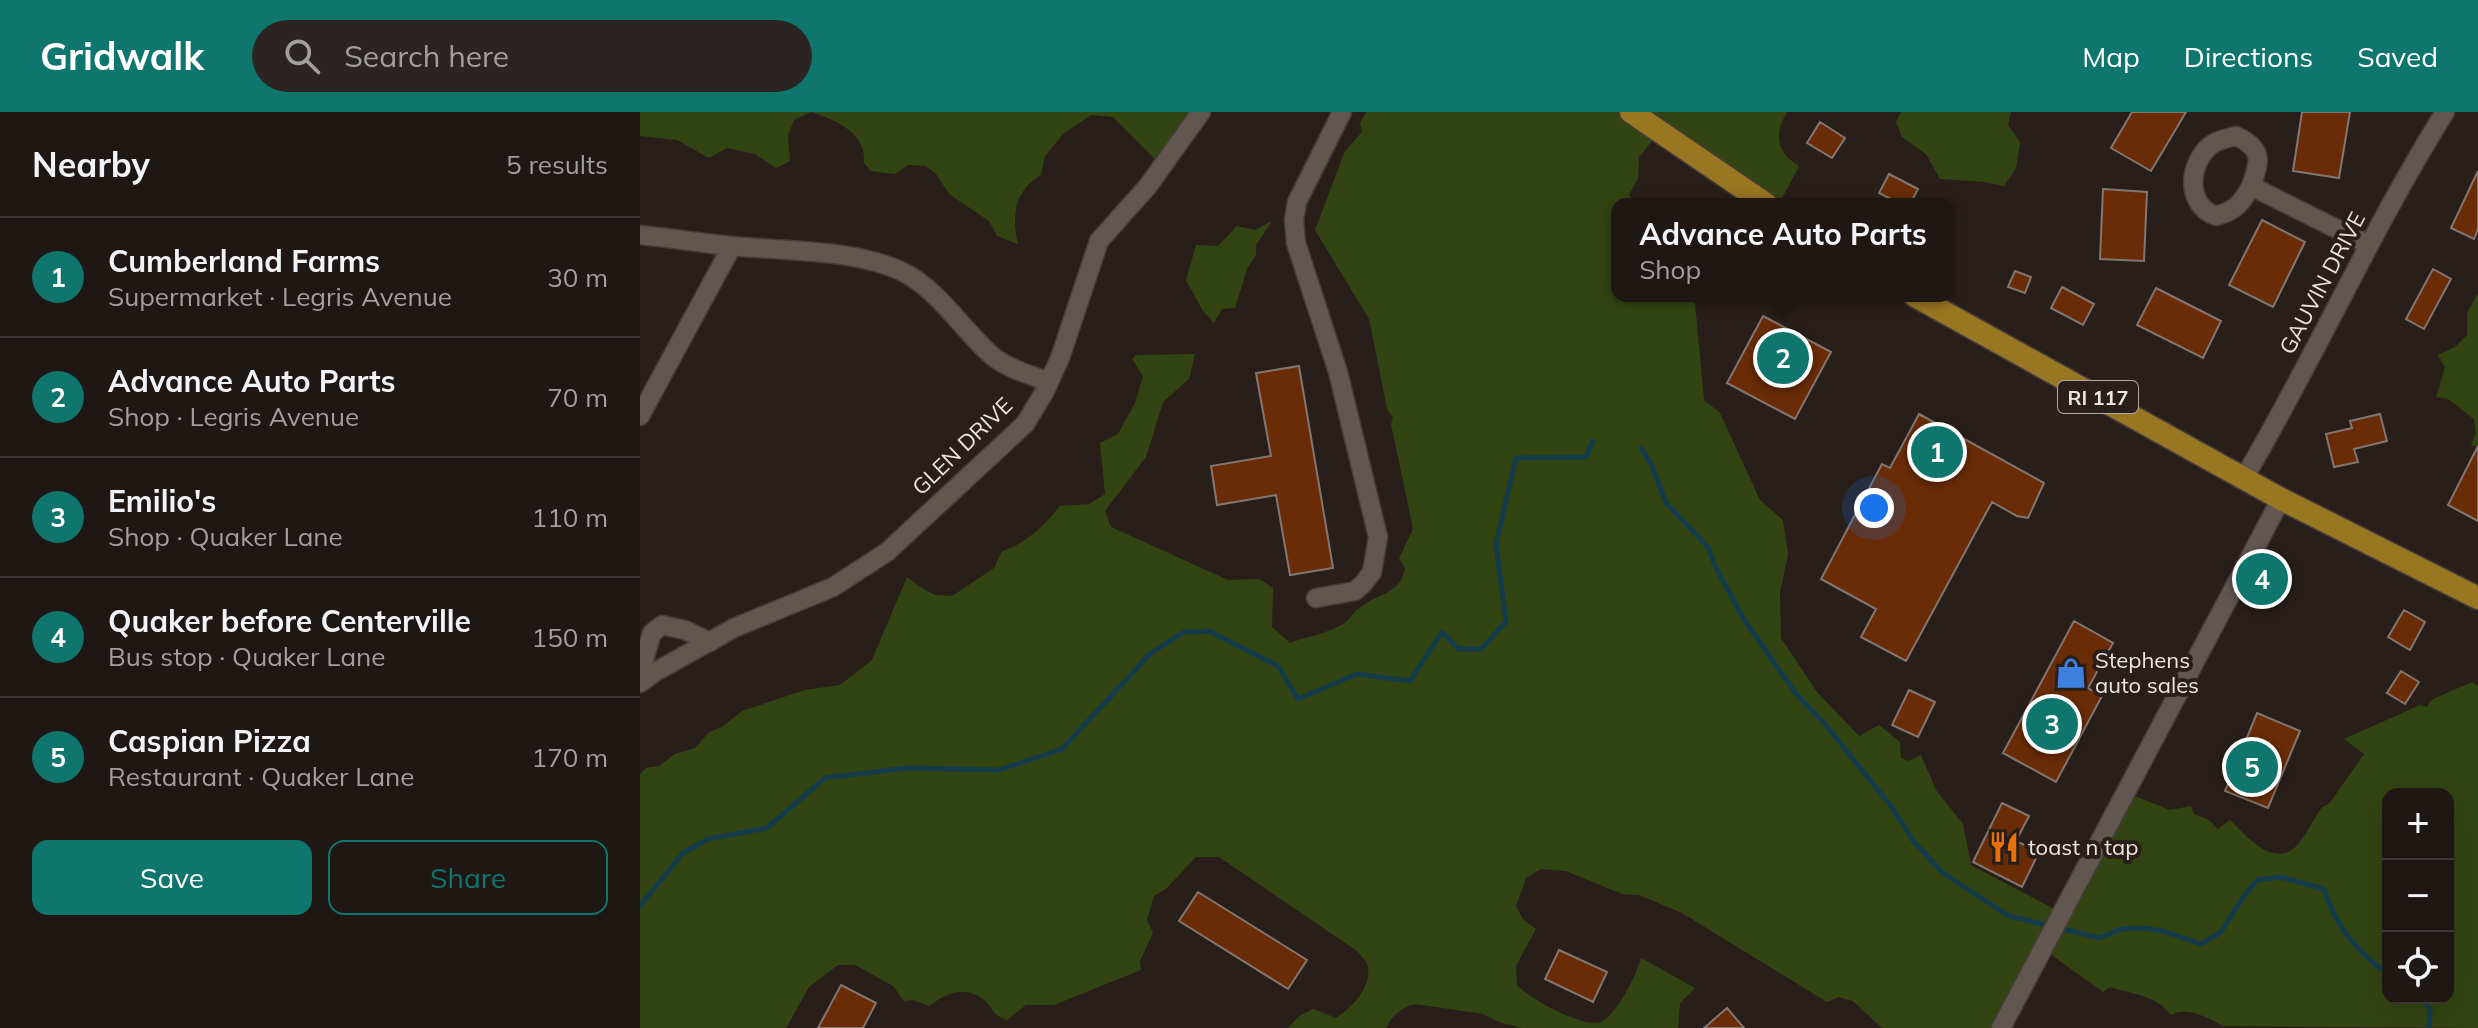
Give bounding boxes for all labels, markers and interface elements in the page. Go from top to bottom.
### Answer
search box [252,20,812,92]
text: Gridwalk [40,32,204,80]
icon: search [280,34,324,78]
text: Search here [344,37,509,75]
text: Map [2082,39,2140,74]
text: Directions [2184,39,2313,74]
text: Saved [2357,39,2438,74]
text: Nearby [32,143,150,186]
text: 5 results [506,148,608,181]
popup [1611,198,1955,302]
street label: GAUVIN DRIVE [2273,207,2371,359]
text: Advance Auto Parts [1639,215,1927,253]
text: Cumberland Farms [108,242,380,280]
text: Shop [1639,253,1701,286]
text: 1 [50,261,66,294]
text: 30 m [547,261,608,294]
text: Supermarket · Legris Avenue [108,280,452,313]
pin: 2 [1757,328,1809,388]
text: Advance Auto Parts [108,362,396,400]
text: 2 [50,381,66,414]
text: 70 m [547,381,608,414]
road number: RI 117 [2058,381,2138,413]
street label: GLEN DRIVE [906,391,1018,501]
text: Shop · Legris Avenue [108,400,359,433]
pin: 1 [1911,422,1963,482]
text: Emilio's [108,482,216,520]
your location [1854,488,1894,528]
text: 3 [50,501,66,534]
text: 110 m [532,501,608,534]
text: Shop · Quaker Lane [108,520,343,553]
pin: 4 [2236,549,2288,609]
text: Quaker before Centerville [108,602,471,640]
text: 4 [50,621,66,654]
text: 150 m [532,621,608,654]
text: Bus stop · Quaker Lane [108,640,385,673]
place label: Stephens auto sales [2095,646,2199,699]
shop icon: Stephens auto sales [2054,656,2088,690]
pin: 3 [2026,694,2078,754]
text: Caspian Pizza [108,722,311,760]
pin: 5 [2226,737,2278,797]
text: 5 [50,741,66,774]
text: 170 m [532,741,608,774]
text: Restaurant · Quaker Lane [108,760,414,793]
map controls [2382,788,2454,1004]
button: + [2382,788,2454,860]
restaurant icon: toast n tap [1987,830,2021,864]
place label: toast n tap [2028,833,2138,861]
button: Save [32,840,312,915]
button: Share [328,840,608,915]
button: − [2382,860,2454,932]
button: locate [2382,932,2454,1004]

